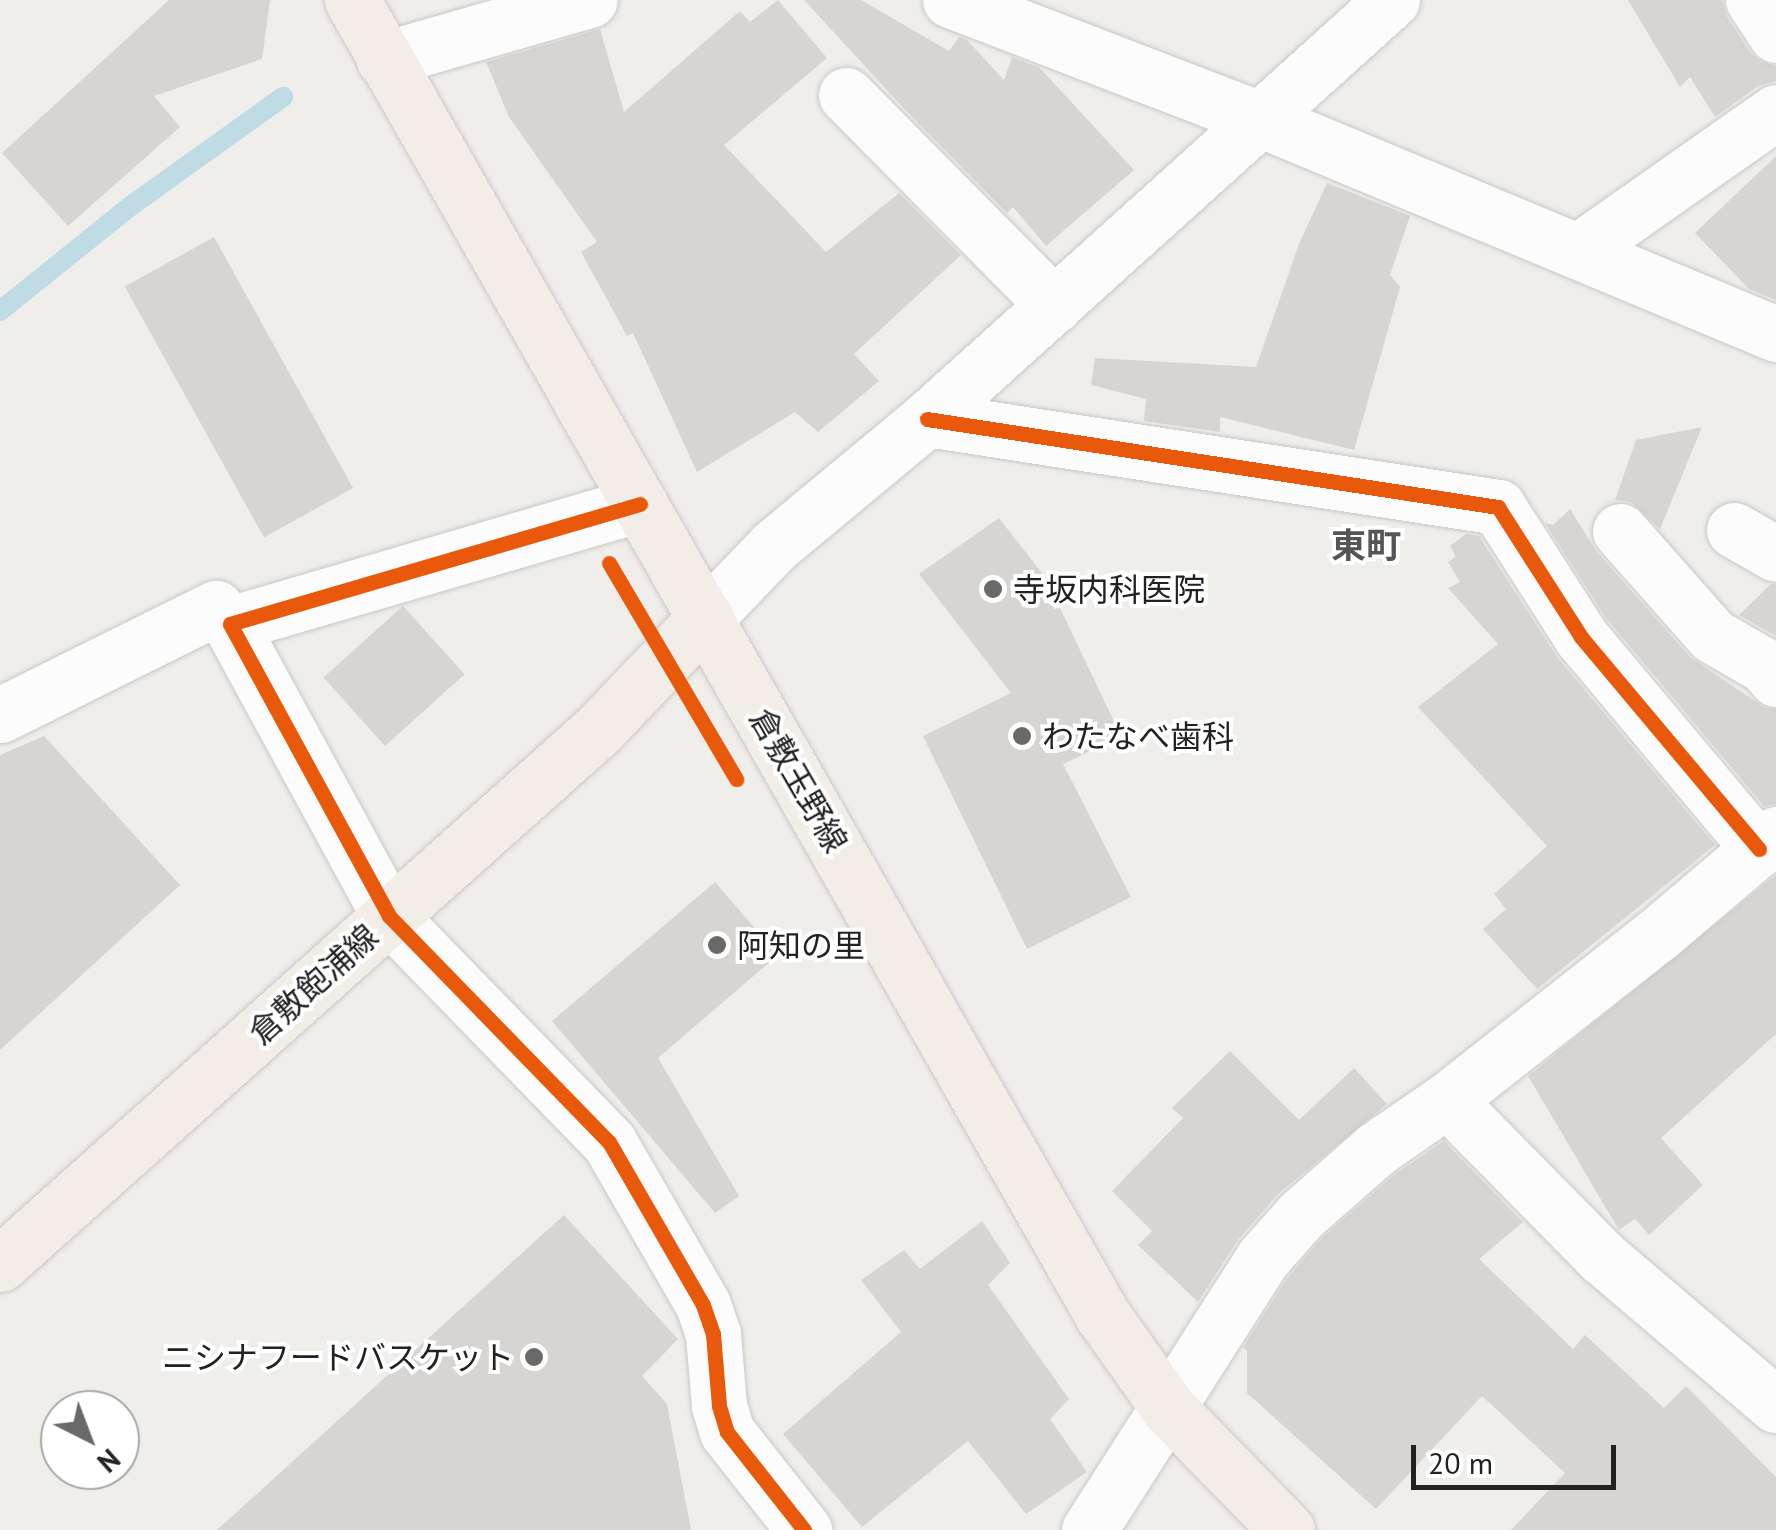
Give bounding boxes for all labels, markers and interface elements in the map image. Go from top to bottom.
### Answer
district label: 東町 [1331,524,1401,566]
place label: 寺坂内科医院 [1013,570,1205,608]
marker: 寺坂内科医院 [982,578,1004,600]
street label: 倉敷玉野線 [742,701,856,859]
place label: わたなべ歯科 [1042,717,1234,755]
marker: わたなべ歯科 [1011,725,1033,747]
street label: 倉敷飽浦線 [241,916,385,1052]
place label: 阿知の里 [737,926,865,964]
marker: 阿知の里 [706,934,728,956]
place label: ニシナフードバスケット [162,1338,514,1376]
marker: ニシナフードバスケット [523,1346,545,1368]
north arrow [40,1390,140,1490]
scale bar [1416,1425,1621,1487]
text: N [90,1441,128,1481]
text: 20 m [1428,1443,1493,1482]

